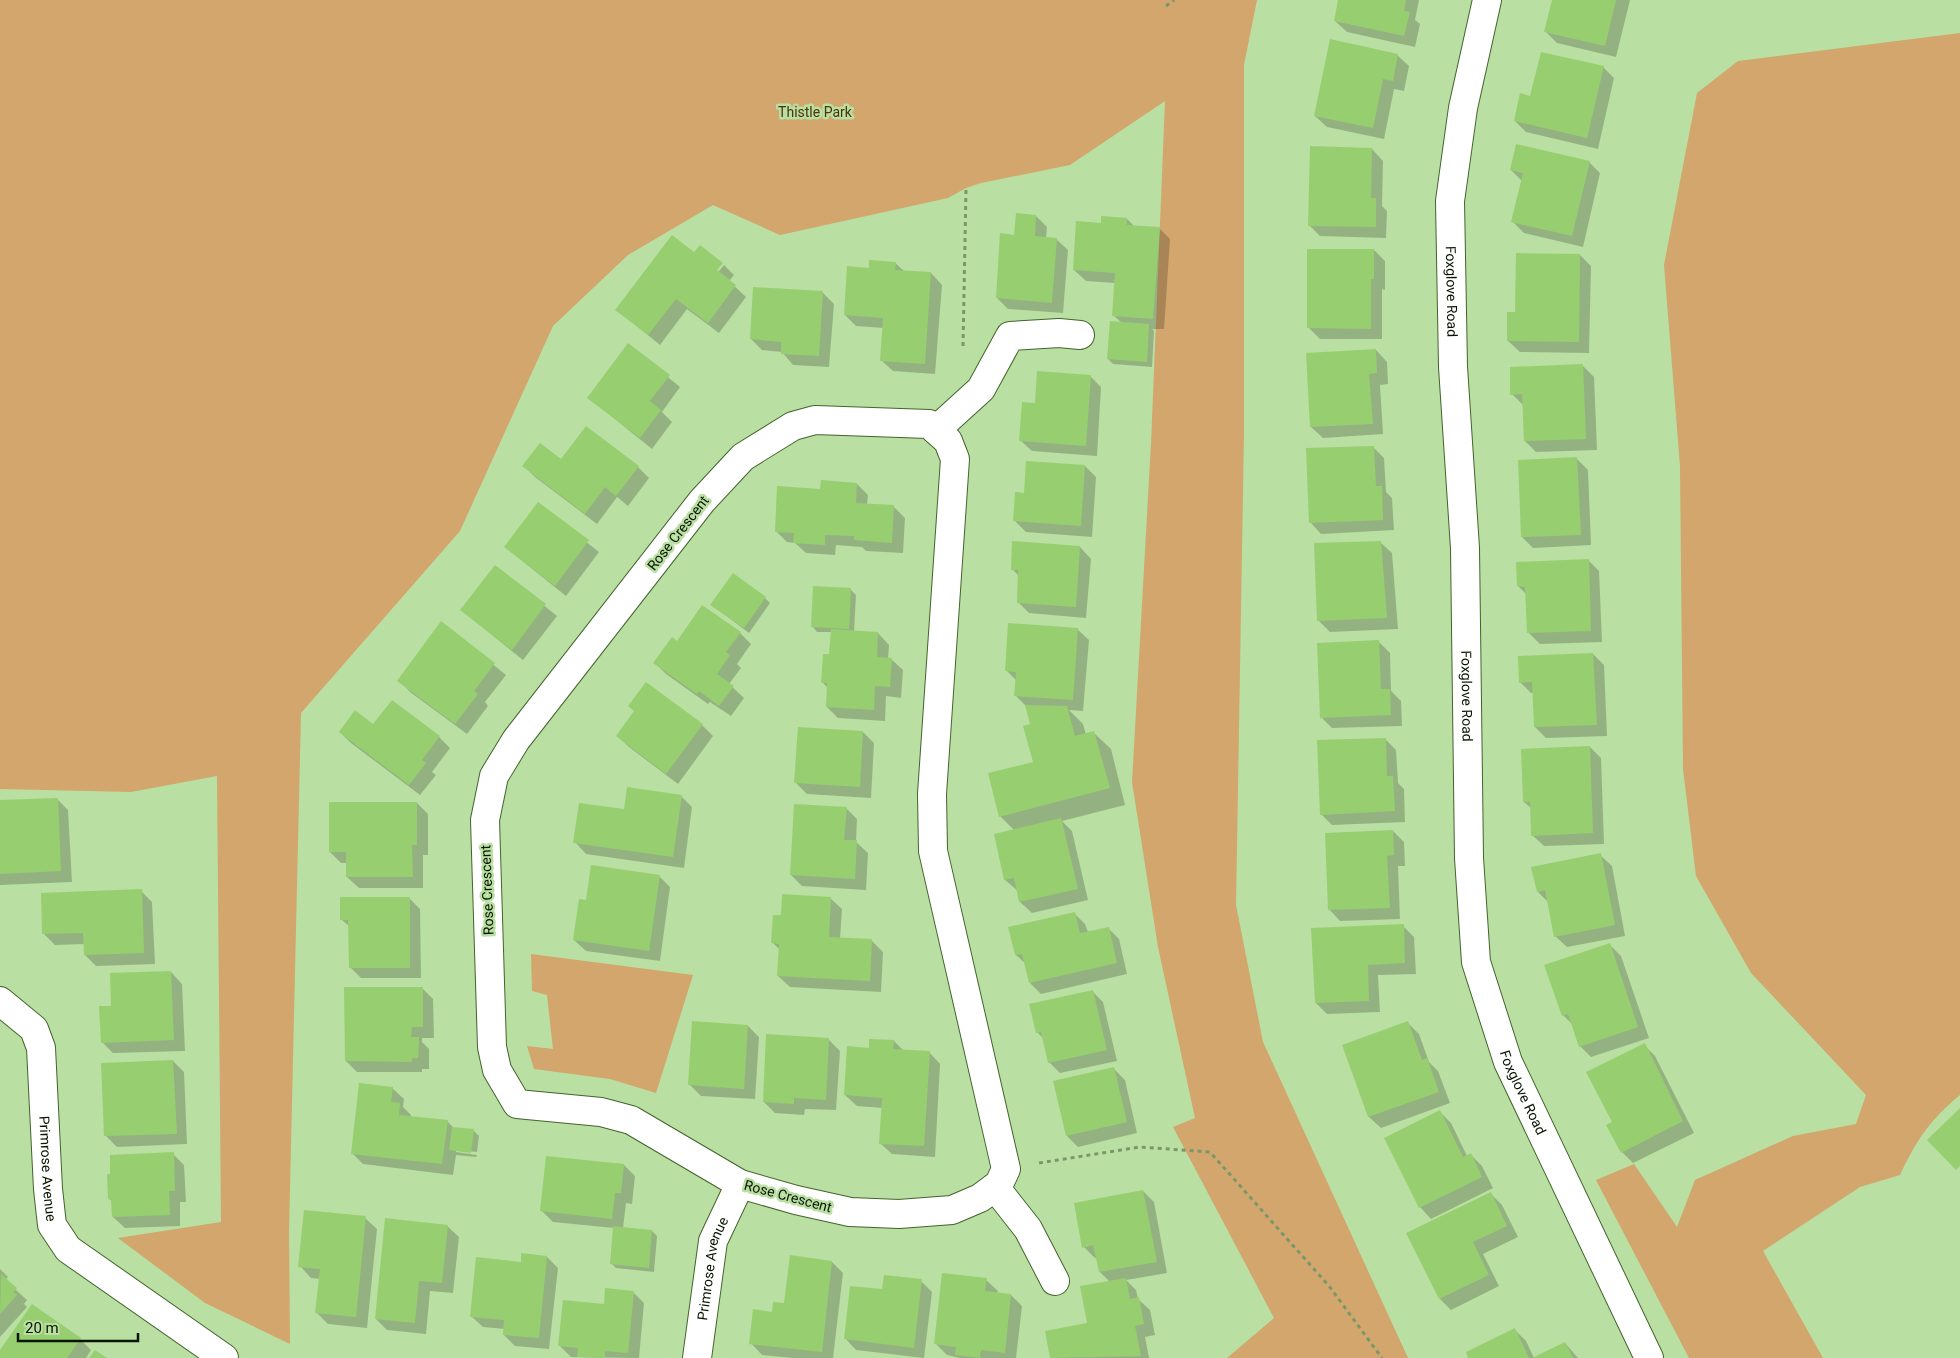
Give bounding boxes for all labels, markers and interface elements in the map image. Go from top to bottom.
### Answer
park label: Thistle Park [778,104,853,120]
street label: Foxglove Road [1443,246,1460,337]
street label: Rose Crescent [644,492,712,573]
street label: Foxglove Road [1458,650,1475,742]
street label: Rose Crescent [477,844,497,935]
street label: Foxglove Road [1497,1048,1549,1137]
street label: Primrose Avenue [36,1115,60,1222]
street label: Rose Crescent [742,1177,834,1216]
street label: Primrose Avenue [694,1214,731,1321]
scale bar [18,1310,138,1342]
text: 20 m [25,1319,59,1337]

